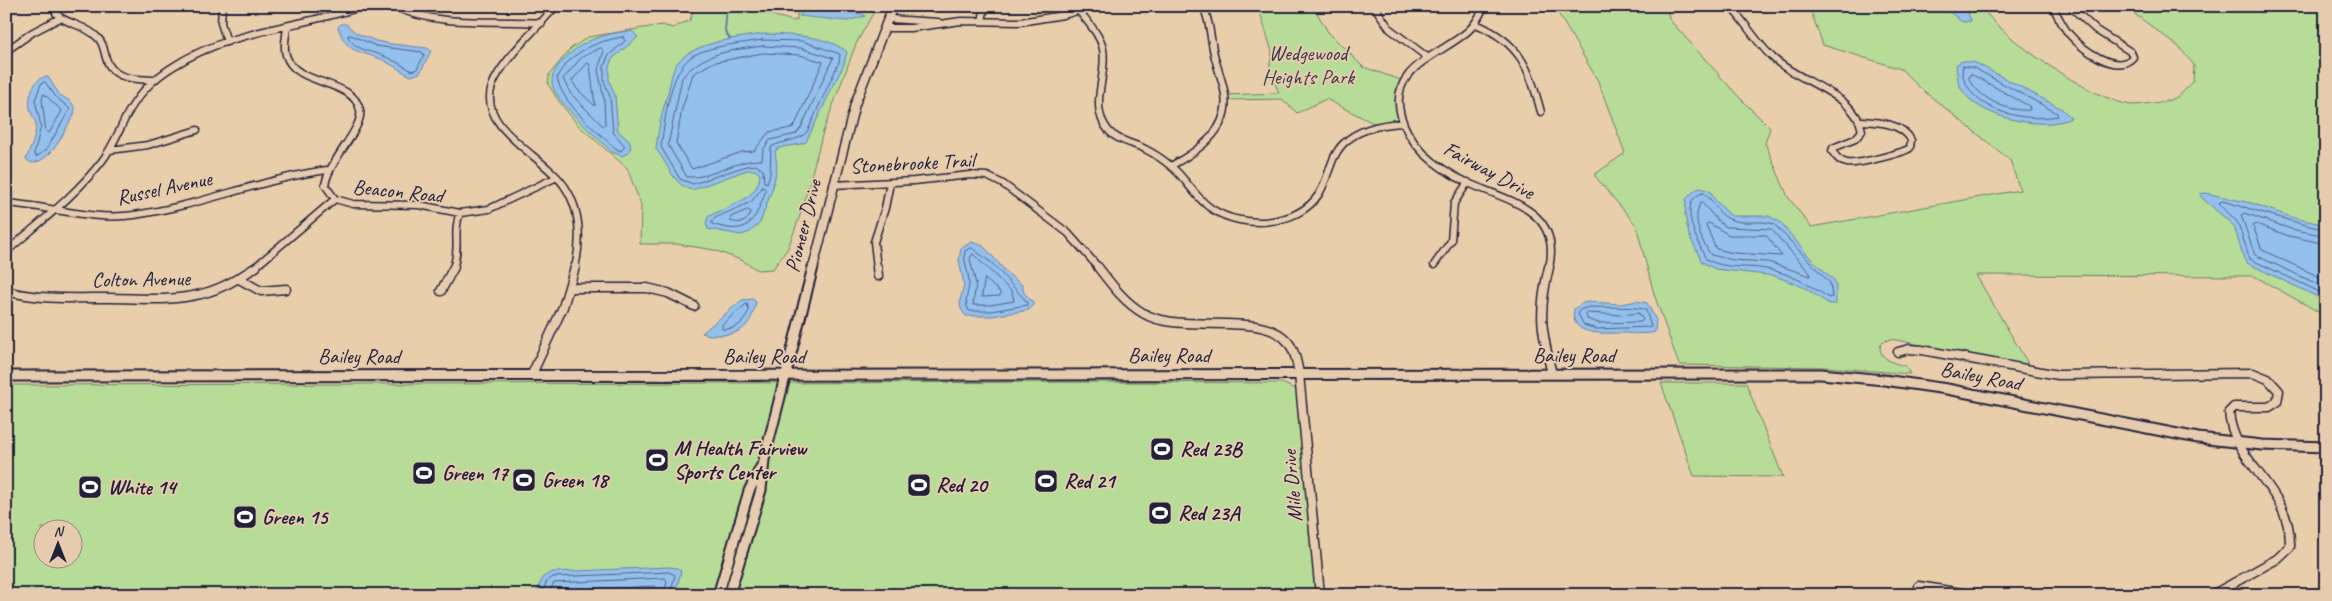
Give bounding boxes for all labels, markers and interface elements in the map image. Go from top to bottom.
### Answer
park label: Wedgewood Heights Park [1262,40,1355,90]
street label: Fairway Drive [1439,135,1540,205]
street label: Stonebrooke Trail [849,147,978,179]
street label: Russel Avenue [114,165,215,211]
street label: Beacon Road [352,173,447,209]
street label: Pioneer Drive [779,176,827,275]
street label: Colton Avenue [92,265,191,293]
street label: Bailey Road [1128,342,1213,368]
street label: Bailey Road [1533,342,1618,368]
street label: Bailey Road [318,343,403,369]
street label: Bailey Road [723,343,808,369]
street label: Bailey Road [1938,355,2026,397]
place label: M Health Fairview Sports Center [674,435,808,485]
sports icon: Red 23B [1149,436,1175,462]
place label: Red 23B [1180,436,1244,462]
sports icon: M Health Fairview Sports Center [644,447,670,473]
street label: Mile Drive [1276,447,1308,523]
sports icon: Green 17 [411,460,437,486]
place label: Green 17 [442,460,510,486]
sports icon: Green 18 [511,467,537,493]
place label: Green 18 [542,467,610,493]
sports icon: Red 21 [1033,468,1059,494]
place label: Red 21 [1064,468,1117,494]
sports icon: Red 20 [906,472,932,498]
place label: Red 20 [936,472,989,498]
sports icon: White 14 [77,474,103,500]
place label: White 14 [108,474,178,500]
sports icon: Red 23A [1147,500,1173,526]
place label: Red 23A [1178,500,1241,526]
sports icon: Green 15 [232,504,258,530]
place label: Green 15 [262,504,329,530]
north arrow [32,518,82,568]
text: N [54,523,65,540]

